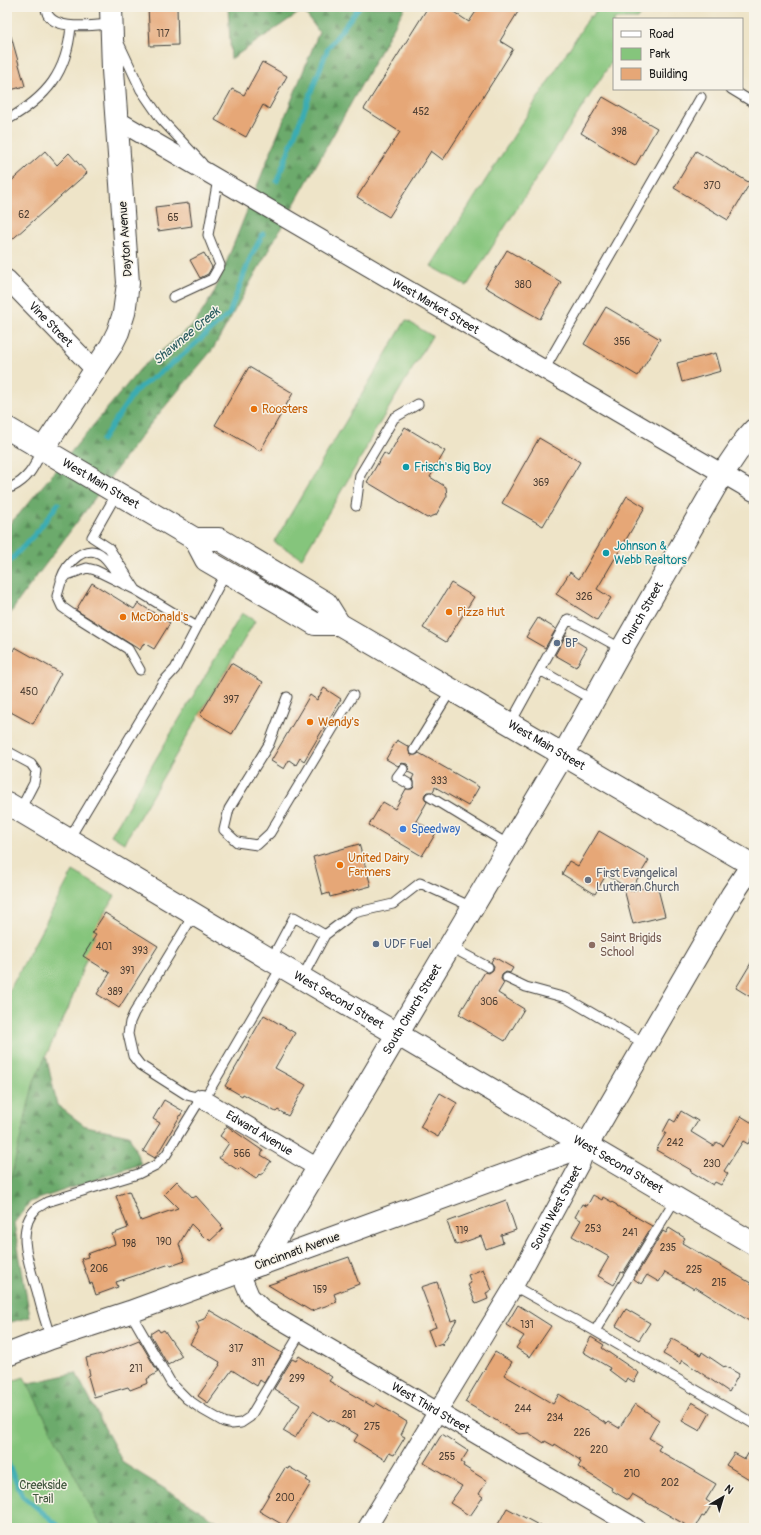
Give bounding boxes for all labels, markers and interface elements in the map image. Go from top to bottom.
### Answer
legend [613,18,743,90]
text: Road [649,27,674,42]
house number: 117 [156,28,170,40]
text: Park [649,47,670,62]
text: Building [649,67,688,82]
house number: 452 [413,106,430,118]
house number: 398 [611,126,627,138]
house number: 370 [703,180,721,192]
street label: Dayton Avenue [115,201,136,277]
house number: 62 [18,209,30,221]
house number: 65 [167,212,179,224]
street label: West Market Street [389,275,482,338]
house number: 380 [514,279,532,291]
street label: Vine Street [25,299,76,350]
water label: Shawnee Creek [150,302,224,368]
house number: 356 [614,336,631,348]
place label: Roosters [262,402,308,417]
marker: Roosters [249,404,259,414]
street label: West Main Street [59,455,142,513]
place label: Frisch's Big Boy [414,460,491,475]
marker: Frisch's Big Boy [401,462,411,472]
house number: 369 [533,477,549,489]
place label: Johnson & Webb Realtors [614,539,687,568]
marker: Johnson & Webb Realtors [601,548,611,558]
street label: Church Street [619,579,667,648]
house number: 326 [576,591,593,603]
place label: Pizza Hut [457,605,505,620]
marker: Pizza Hut [444,607,454,617]
place label: McDonald's [131,610,189,625]
marker: McDonald's [118,612,128,622]
place label: BP [565,636,579,651]
marker: BP [552,638,562,648]
house number: 450 [20,686,38,698]
house number: 397 [223,694,240,706]
place label: Wendy's [318,715,360,730]
marker: Wendy's [305,717,315,727]
street label: West Main Street [505,717,588,774]
house number: 333 [431,775,448,787]
place label: Speedway [411,822,460,837]
marker: Speedway [398,824,408,834]
place label: United Dairy Farmers [348,851,409,880]
marker: United Dairy Farmers [335,860,345,870]
place label: First Evangelical Lutheran Church [596,866,680,895]
marker: First Evangelical Lutheran Church [583,875,593,885]
place label: Saint Brigids School [600,931,662,960]
place label: UDF Fuel [384,937,431,952]
marker: UDF Fuel [371,939,381,949]
marker: Saint Brigids School [587,940,597,950]
house number: 401 [96,941,112,953]
house number: 393 [132,945,149,957]
street label: South Church Street [380,961,445,1058]
house number: 391 [120,965,134,977]
street label: West Second Street [291,968,387,1033]
house number: 389 [107,986,123,998]
house number: 306 [480,996,498,1008]
street label: Edward Avenue [223,1108,295,1159]
street label: West Second Street [570,1132,666,1197]
house number: 242 [667,1137,684,1149]
house number: 566 [233,1148,251,1160]
house number: 230 [703,1158,721,1170]
street label: South West Street [528,1163,586,1253]
house number: 253 [585,1223,602,1235]
house number: 119 [456,1225,468,1237]
house number: 241 [622,1227,638,1239]
street label: Cincinnati Avenue [253,1229,342,1274]
house number: 190 [156,1236,172,1248]
house number: 198 [122,1238,136,1250]
house number: 235 [660,1242,676,1254]
house number: 206 [90,1263,108,1275]
house number: 225 [686,1264,702,1276]
house number: 215 [712,1277,726,1289]
house number: 159 [313,1284,327,1296]
house number: 131 [520,1319,534,1331]
house number: 317 [229,1343,244,1355]
house number: 311 [251,1357,265,1369]
house number: 211 [129,1363,143,1375]
house number: 299 [289,1373,305,1385]
street label: West Third Street [388,1379,473,1437]
house number: 244 [514,1403,532,1415]
house number: 281 [342,1409,356,1421]
house number: 234 [547,1412,564,1424]
house number: 275 [364,1421,380,1433]
house number: 226 [574,1427,591,1439]
house number: 220 [590,1444,608,1456]
house number: 255 [439,1451,455,1463]
house number: 210 [624,1468,640,1480]
house number: 202 [661,1477,679,1489]
north arrow [703,1477,743,1517]
park label: Creekside Trail [19,1478,67,1507]
text: N [722,1482,736,1497]
house number: 200 [275,1492,295,1504]

